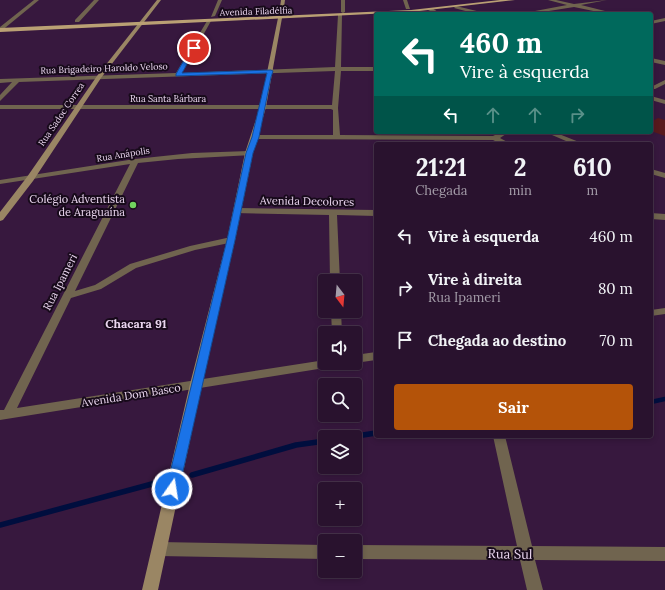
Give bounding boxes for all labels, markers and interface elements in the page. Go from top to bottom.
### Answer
street label: Avenida Filadélfia [218,4,293,18]
text: 460 m [460,25,542,61]
icon: left [394,28,446,80]
pin [177,31,211,65]
icon: arrive [183,37,205,59]
street label: Rua Brigadeiro Haroldo Veloso [40,60,168,76]
text: Vire à esquerda [460,60,589,83]
street label: Rua Sadoc Correa [36,80,87,148]
street label: Rua Santa Bárbara [130,93,206,104]
icon: left [440,104,462,126]
icon: ahead [482,104,504,126]
icon: ahead [524,104,546,126]
icon: right [566,104,588,126]
street label: Rua Anápolis [96,144,150,164]
text: 21:21 [416,152,467,183]
text: 2 [514,152,527,183]
text: 610 [573,152,612,183]
text: Chegada [415,182,467,199]
text: min [509,182,532,199]
text: m [587,182,598,199]
place label: Colégio Adventista de Araguaína [29,192,125,219]
street label: Avenida Decolores [259,193,354,209]
marker: Colégio Adventista de Araguaína [128,200,138,210]
icon: left [394,225,416,247]
text: Vire à esquerda [428,227,539,246]
text: 460 m [590,227,633,246]
street label: Rua Ipameri [40,251,80,313]
text: Vire à direita [428,270,522,289]
north arrow [318,274,362,318]
map controls [318,274,362,578]
icon: right [394,277,416,299]
text: 80 m [598,279,633,298]
text: Rua Ipameri [428,289,501,306]
district label: Chacara 91 [105,316,167,331]
button: sound [318,326,362,370]
icon: arrive [394,329,416,351]
text: Chegada ao destino [428,331,566,350]
text: 70 m [599,331,633,350]
button: search [318,378,362,422]
street label: Avenida Dom Basco [79,380,182,410]
button: Sair [394,384,633,430]
button: layers [318,430,362,474]
position arrow [151,468,193,510]
button: + [318,482,362,526]
button: − [318,534,362,578]
street label: Rua Sul [488,545,533,563]

